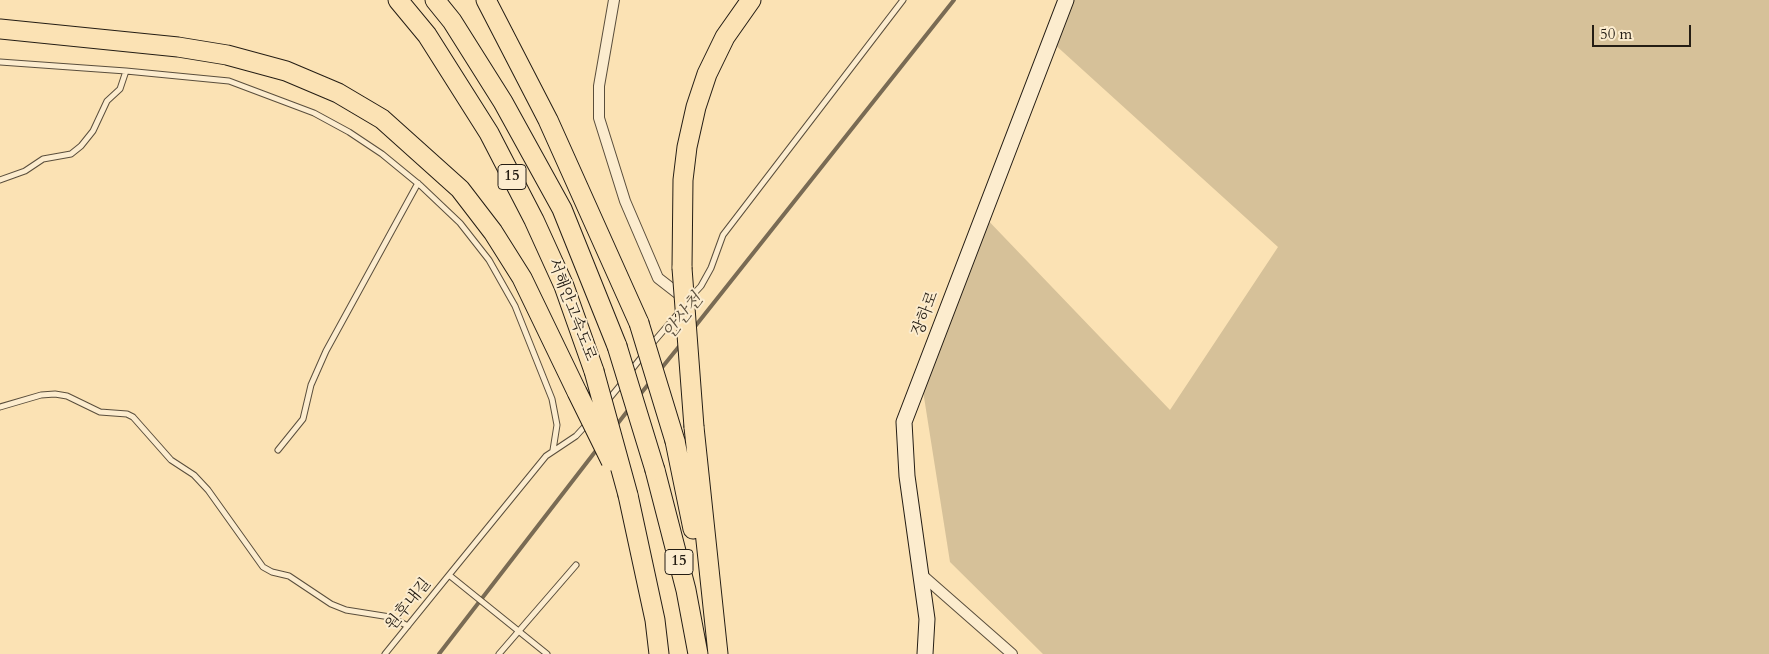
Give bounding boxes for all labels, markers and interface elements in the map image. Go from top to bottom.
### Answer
scale bar [1594,15,1693,47]
text: 50 m [1600,24,1632,44]
road number: 15 [498,164,526,190]
street label: 서해안고속도로 [543,256,599,364]
street label: 장하로 [909,289,943,339]
water label: 안산천 [659,290,709,344]
road number: 15 [665,550,693,574]
street label: 원후내길 [382,575,436,635]

